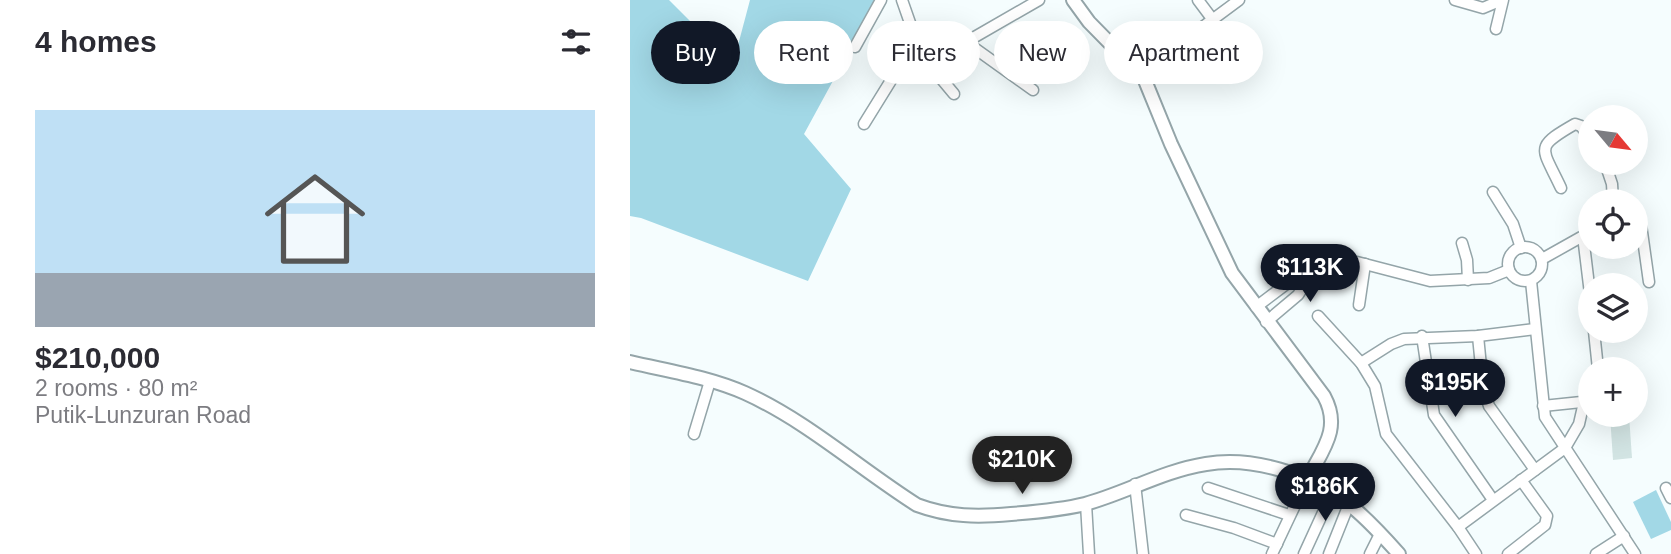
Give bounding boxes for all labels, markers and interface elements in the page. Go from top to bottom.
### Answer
chip: Buy [651,21,740,84]
chip: Rent [754,21,853,84]
chip: Filters [867,21,980,84]
chip: New [994,21,1090,84]
chip: Apartment [1104,21,1263,84]
icon: filters [557,23,595,61]
text: 4 homes [35,25,157,58]
north arrow [1578,105,1648,175]
map controls [1578,105,1648,427]
icon: home [252,156,378,282]
button: locate [1578,189,1648,259]
pin: $113K [1261,244,1359,304]
text: $113K [1277,254,1343,280]
button: layers [1578,273,1648,343]
text: $210,000 [35,341,160,374]
button: + [1578,357,1648,427]
pin: $195K [1406,360,1504,419]
text: $195K [1421,369,1489,395]
text: 2 rooms · 80 m² [35,375,197,401]
text: Putik-Lunzuran Road [35,402,251,428]
pin: $210K [973,436,1071,496]
text: $210K [988,446,1056,472]
pin: $186K [1276,463,1374,523]
text: $186K [1291,473,1359,499]

